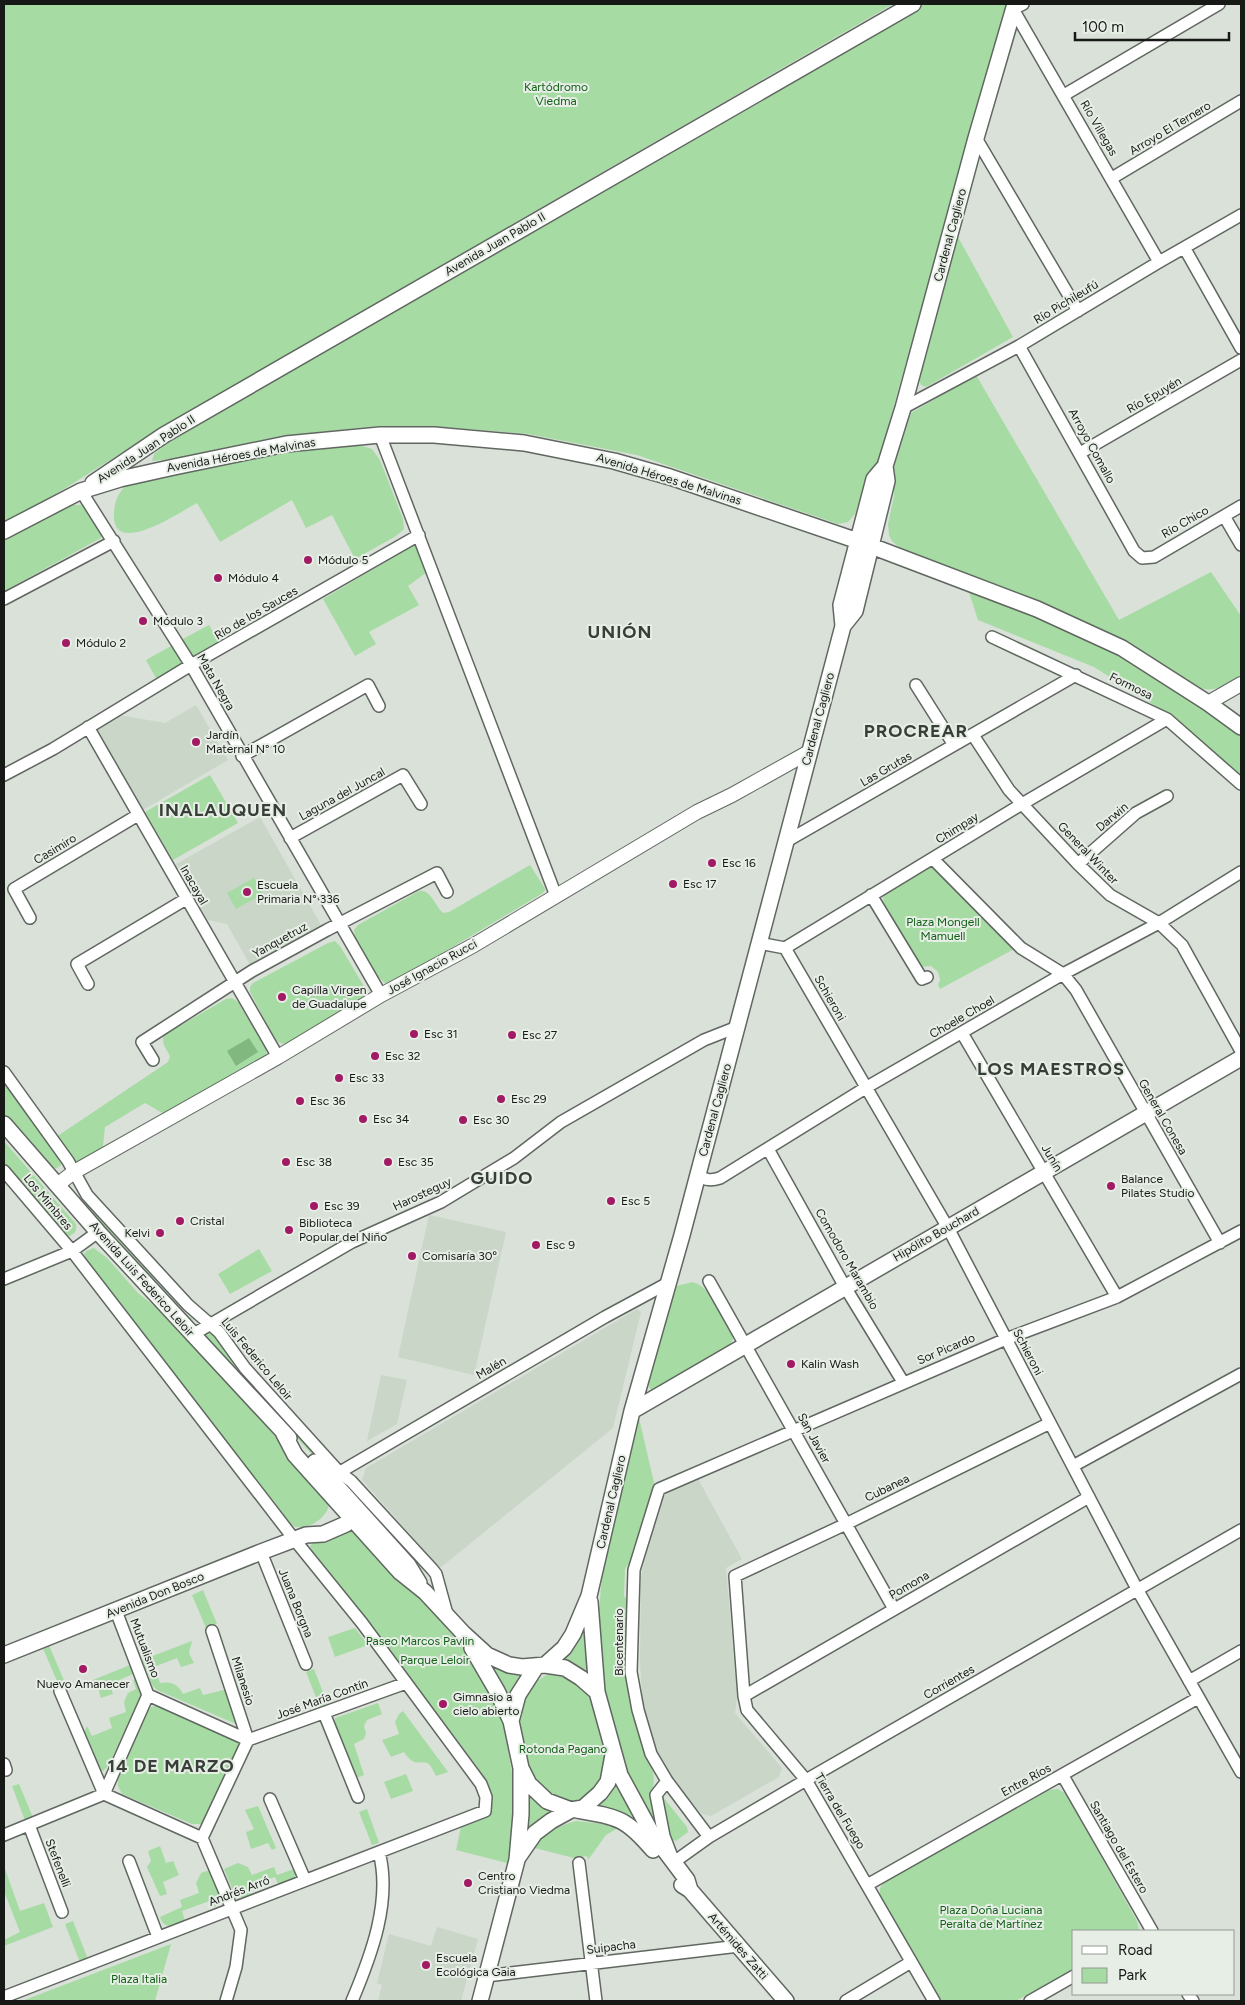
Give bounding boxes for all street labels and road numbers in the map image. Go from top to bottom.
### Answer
street label: Río Villegas [1077,98,1121,159]
street label: Arroyo El Ternero [1127,98,1213,158]
street label: Cardenal Cagliero [931,187,969,283]
street label: Avenida Juan Pablo II [442,209,548,279]
street label: Río Pichileufú [1031,277,1101,327]
street label: Río Epuyén [1124,374,1184,416]
street label: Arroyo Comallo [1066,406,1118,486]
street label: Avenida Juan Pablo II [94,412,198,486]
street label: Avenida Héroes de Malvinas [166,435,317,475]
street label: Avenida Héroes de Malvinas [595,450,744,508]
street label: Río Chico [1159,503,1211,541]
street label: Río de los Sauces [212,583,300,642]
street label: Mata Negra [194,651,238,713]
street label: Formosa [1107,670,1155,702]
street label: Cardenal Cagliero [799,671,837,767]
street label: Las Grutas [858,748,915,789]
street label: Laguna del Juncal [297,765,387,823]
street label: Darwin [1093,799,1131,834]
street label: Chimpay [933,809,982,847]
street label: General Winter [1055,819,1121,887]
street label: Casimiro [31,831,79,867]
street label: Inacayal [177,863,211,907]
street label: Yanquetruz [250,919,310,961]
street label: José Ignacio Rucci [385,937,479,997]
street label: Schieroni [811,973,849,1023]
street label: Choele Choel [927,993,997,1041]
street label: Cardenal Cagliero [696,1062,734,1158]
street label: General Conesa [1136,1077,1190,1157]
street label: Junín [1039,1142,1065,1174]
street label: Los Mimbres [21,1171,76,1233]
street label: Harosteguy [391,1174,454,1214]
street label: Hipólito Bouchard [890,1204,982,1264]
street label: Comodoro Marambio [812,1206,882,1312]
street label: Avenida Luis Federico Leloir [87,1219,197,1339]
street label: Luis Federico Leloir [218,1315,296,1403]
street label: Schieroni [1010,1326,1046,1378]
street label: Sor Picardo [915,1330,977,1368]
street label: Malén [474,1354,509,1382]
street label: San Javier [795,1411,833,1465]
street label: Cardenal Cagliero [593,1454,629,1550]
street label: Cubanea [862,1471,912,1505]
street label: Juana Borgna [276,1567,316,1639]
street label: Pomona [887,1568,931,1602]
street label: Avenida Don Bosco [104,1569,206,1621]
street label: Bicentenario [612,1608,626,1676]
street label: Mutualismo [127,1616,163,1680]
street label: Milanesio [229,1655,257,1707]
street label: Corrientes [921,1662,977,1702]
street label: José María Contín [274,1676,370,1722]
street label: Entre Ríos [999,1760,1054,1799]
street label: Tierra del Fuego [812,1771,868,1851]
street label: Santiago del Estero [1087,1798,1151,1896]
street label: Stefenelli [42,1837,74,1889]
street label: Andrés Arró [207,1873,272,1909]
street label: Artémides Zatti [705,1910,771,1982]
street label: Suipacha [586,1937,636,1957]

